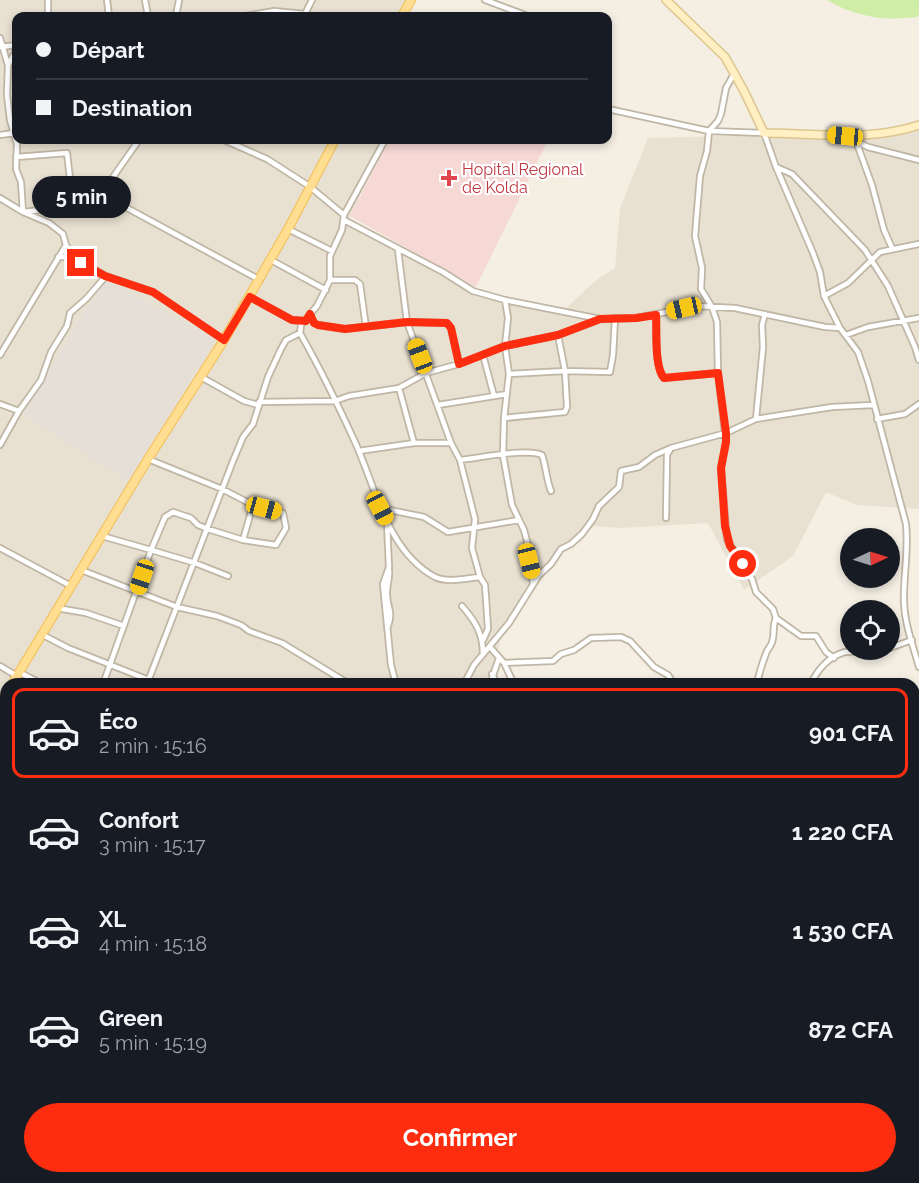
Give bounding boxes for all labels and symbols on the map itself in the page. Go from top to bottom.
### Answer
car [826,125,864,147]
place label: Hopital Regional de Kolda [462,160,584,197]
marker: Hopital Regional de Kolda [440,169,458,187]
callout: 5 min [32,176,130,218]
route end [67,249,94,276]
car [664,295,704,321]
car [405,336,435,376]
car [364,488,396,528]
car [244,495,284,521]
north arrow [840,528,900,588]
car [516,541,542,581]
route start [729,550,756,577]
car [128,557,156,597]

